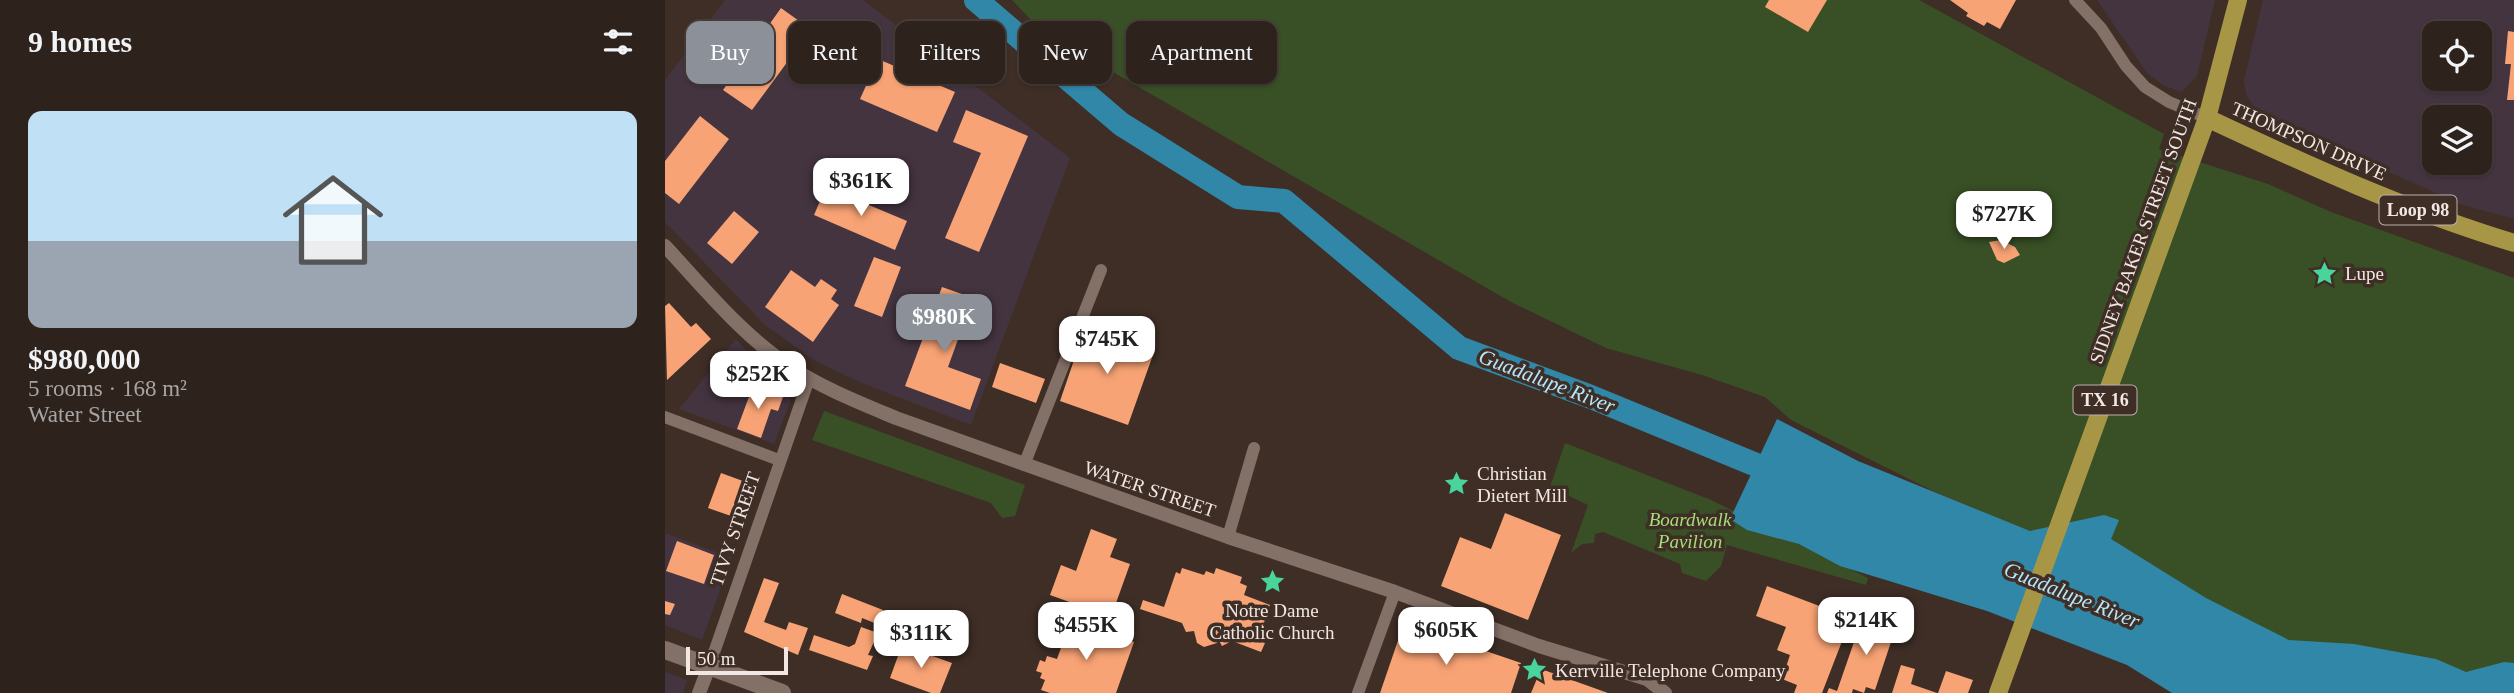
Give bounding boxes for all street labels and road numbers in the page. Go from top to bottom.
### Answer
street label: SIDNEY BAKER STREET SOUTH [2085,95,2201,366]
street label: THOMPSON DRIVE [2228,97,2390,185]
road number: Loop 98 [2379,196,2457,224]
road number: TX 16 [2073,386,2137,414]
street label: WATER STREET [1081,457,1219,521]
street label: TIVY STREET [706,469,764,589]

